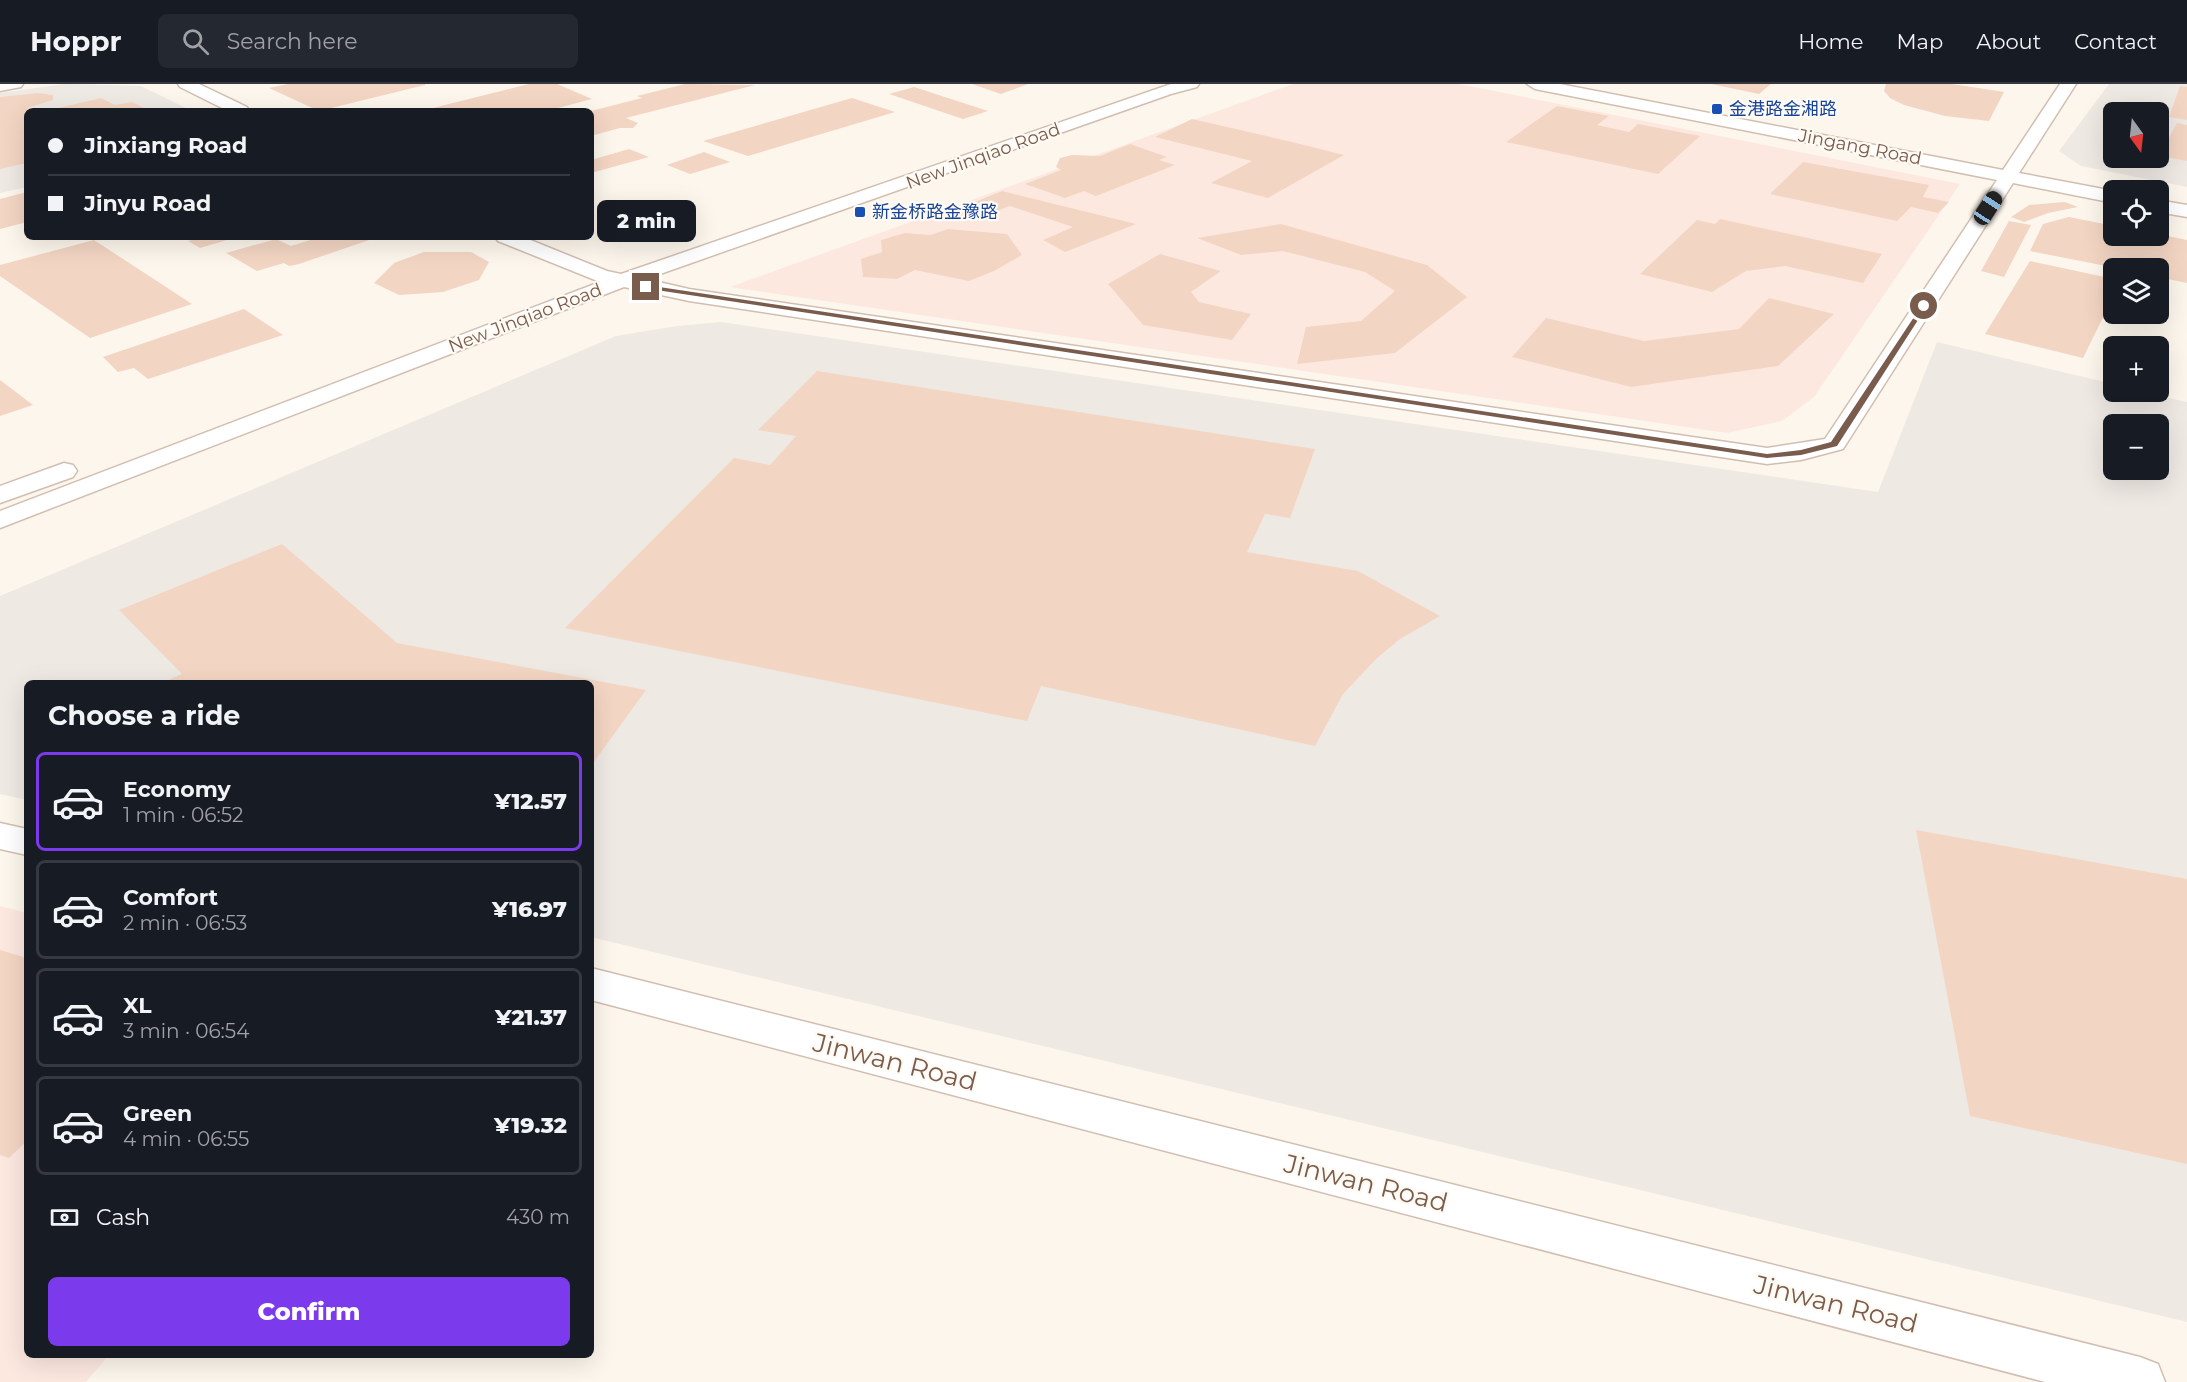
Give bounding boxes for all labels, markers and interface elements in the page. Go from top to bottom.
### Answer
search box [158,14,578,68]
text: Hoppr [30,24,122,58]
icon: search [179,25,212,58]
text: Search here [227,28,358,55]
text: Home [1798,29,1863,54]
text: Map [1896,29,1943,54]
text: About [1976,29,2041,54]
text: Contact [2074,29,2157,54]
place label: 金港路金湘路 [1729,98,1837,120]
marker: 金港路金湘路 [1710,102,1724,116]
north arrow [2103,102,2169,168]
map controls [2103,102,2169,480]
street label: New Jinqiao Road [903,118,1063,194]
street label: Jingang Road [1795,124,1924,170]
text: Jinxiang Road [84,132,247,159]
button: locate [2103,180,2169,246]
car [1971,188,2005,228]
text: Jinyu Road [84,190,211,217]
callout: 2 min [596,200,696,242]
place label: 新金桥路金豫路 [872,201,998,223]
marker: 新金桥路金豫路 [853,205,867,219]
text: 2 min [617,209,676,233]
button: layers [2103,258,2169,324]
route end [632,273,659,300]
street label: New Jinqiao Road [445,279,605,357]
route start [1910,292,1937,319]
button: + [2103,336,2169,402]
button: − [2103,414,2169,480]
text: Choose a ride [48,699,240,732]
icon: car [51,775,105,829]
text: Economy [123,776,231,803]
text: ¥12.57 [494,788,567,815]
text: 1 min · 06:52 [123,803,243,827]
icon: car [51,883,105,937]
text: Comfort [123,884,218,911]
text: ¥16.97 [492,896,567,923]
text: 2 min · 06:53 [123,911,247,935]
icon: car [51,991,105,1045]
text: XL [123,992,152,1019]
text: ¥21.37 [495,1004,567,1031]
text: 3 min · 06:54 [123,1019,249,1043]
street label: Jinwan Road [809,1026,980,1098]
icon: car [51,1099,105,1153]
text: Green [123,1100,192,1127]
text: ¥19.32 [494,1112,567,1139]
text: 4 min · 06:55 [123,1127,249,1151]
street label: Jinwan Road [1280,1147,1451,1219]
icon: cash [48,1201,81,1234]
text: Cash [96,1204,150,1231]
text: 430 m [506,1205,570,1229]
street label: Jinwan Road [1750,1268,1921,1340]
button: Confirm [48,1277,570,1346]

